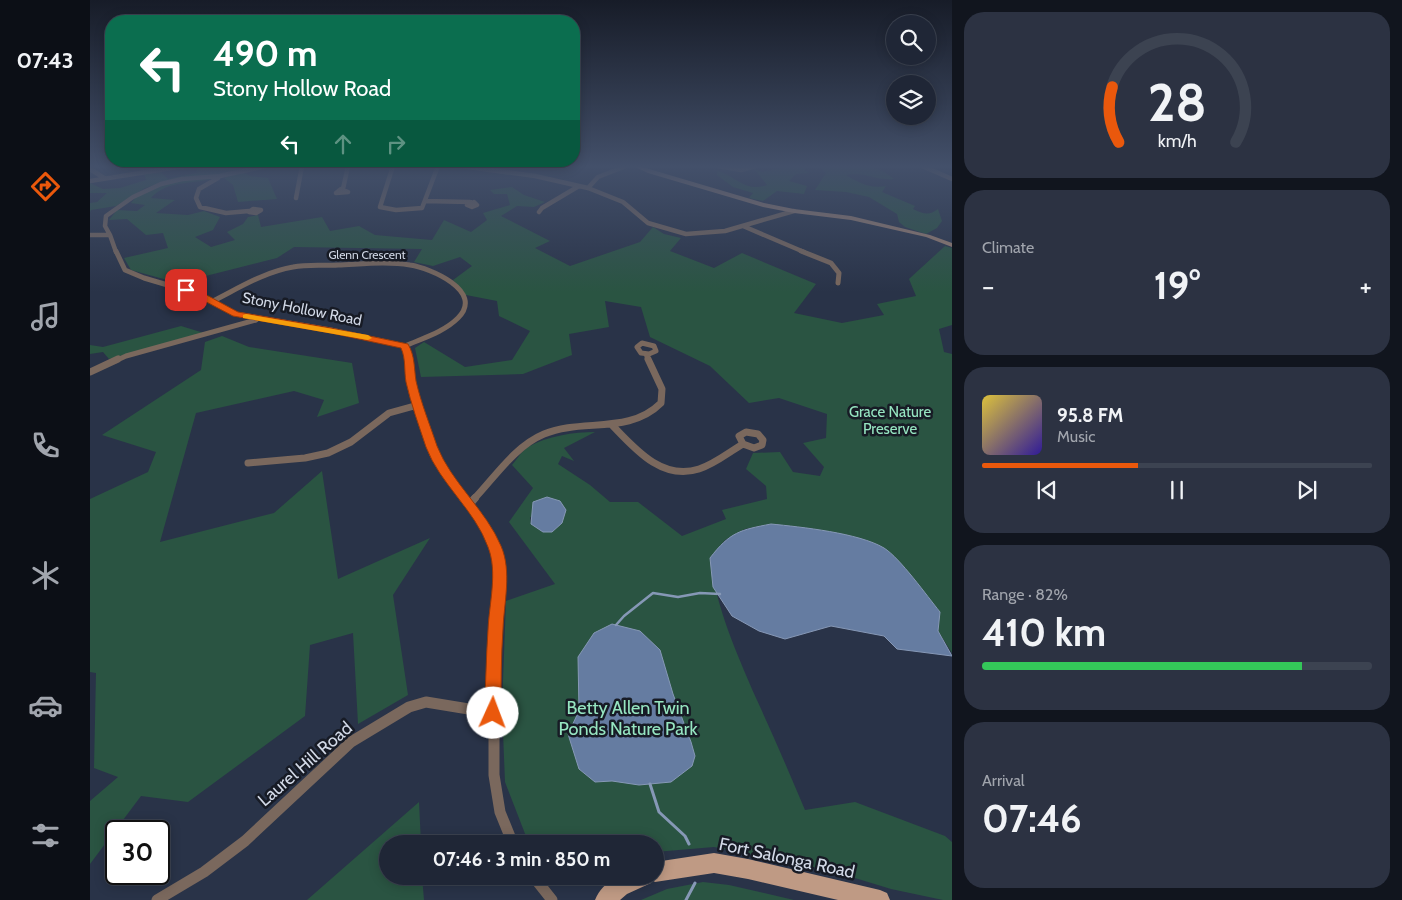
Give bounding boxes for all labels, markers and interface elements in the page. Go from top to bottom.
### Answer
map controls [886,15,936,125]
button: search [886,15,936,65]
text: 490 m [213,32,317,75]
icon: left [130,35,195,100]
text: 07:43 [16,47,74,74]
text: 28 [1148,71,1206,134]
text: Stony Hollow Road [213,75,391,102]
button: layers [886,75,936,125]
icon: left [276,130,304,158]
icon: ahead [329,130,357,158]
icon: right [382,130,410,158]
text: km/h [1157,130,1197,151]
icon: directions [28,169,63,204]
text: Climate [982,238,1034,257]
street label: Glenn Crescent [328,247,406,262]
text: 19° [1154,262,1200,309]
pin [165,269,207,311]
text: − [982,269,994,303]
text: + [1360,269,1372,303]
icon: arrive [172,276,200,304]
street label: Stony Hollow Road [241,289,363,329]
icon: music [28,299,63,334]
park label: Grace Nature Preserve [849,403,931,438]
text: 95.8 FM [1057,404,1123,427]
text: Music [1057,427,1095,446]
icon: phone [28,428,63,463]
icon: previous [1033,476,1061,504]
icon: pause [1163,476,1191,504]
icon: next [1293,476,1321,504]
icon: climate [28,558,63,593]
text: Range · 82% [982,585,1068,604]
text: 410 km [982,609,1106,656]
position arrow [466,686,518,738]
icon: car [28,688,63,723]
park label: Betty Allen Twin Ponds Nature Park [558,697,698,740]
street label: Laurel Hill Road [253,717,357,811]
text: Arrival [982,771,1025,790]
text: 07:46 [982,795,1082,842]
icon: filters [28,818,63,853]
speed limit sign: 30 [105,820,170,885]
street label: Fort Salonga Road [717,833,857,883]
text: 07:46 · 3 min · 850 m [433,848,610,871]

